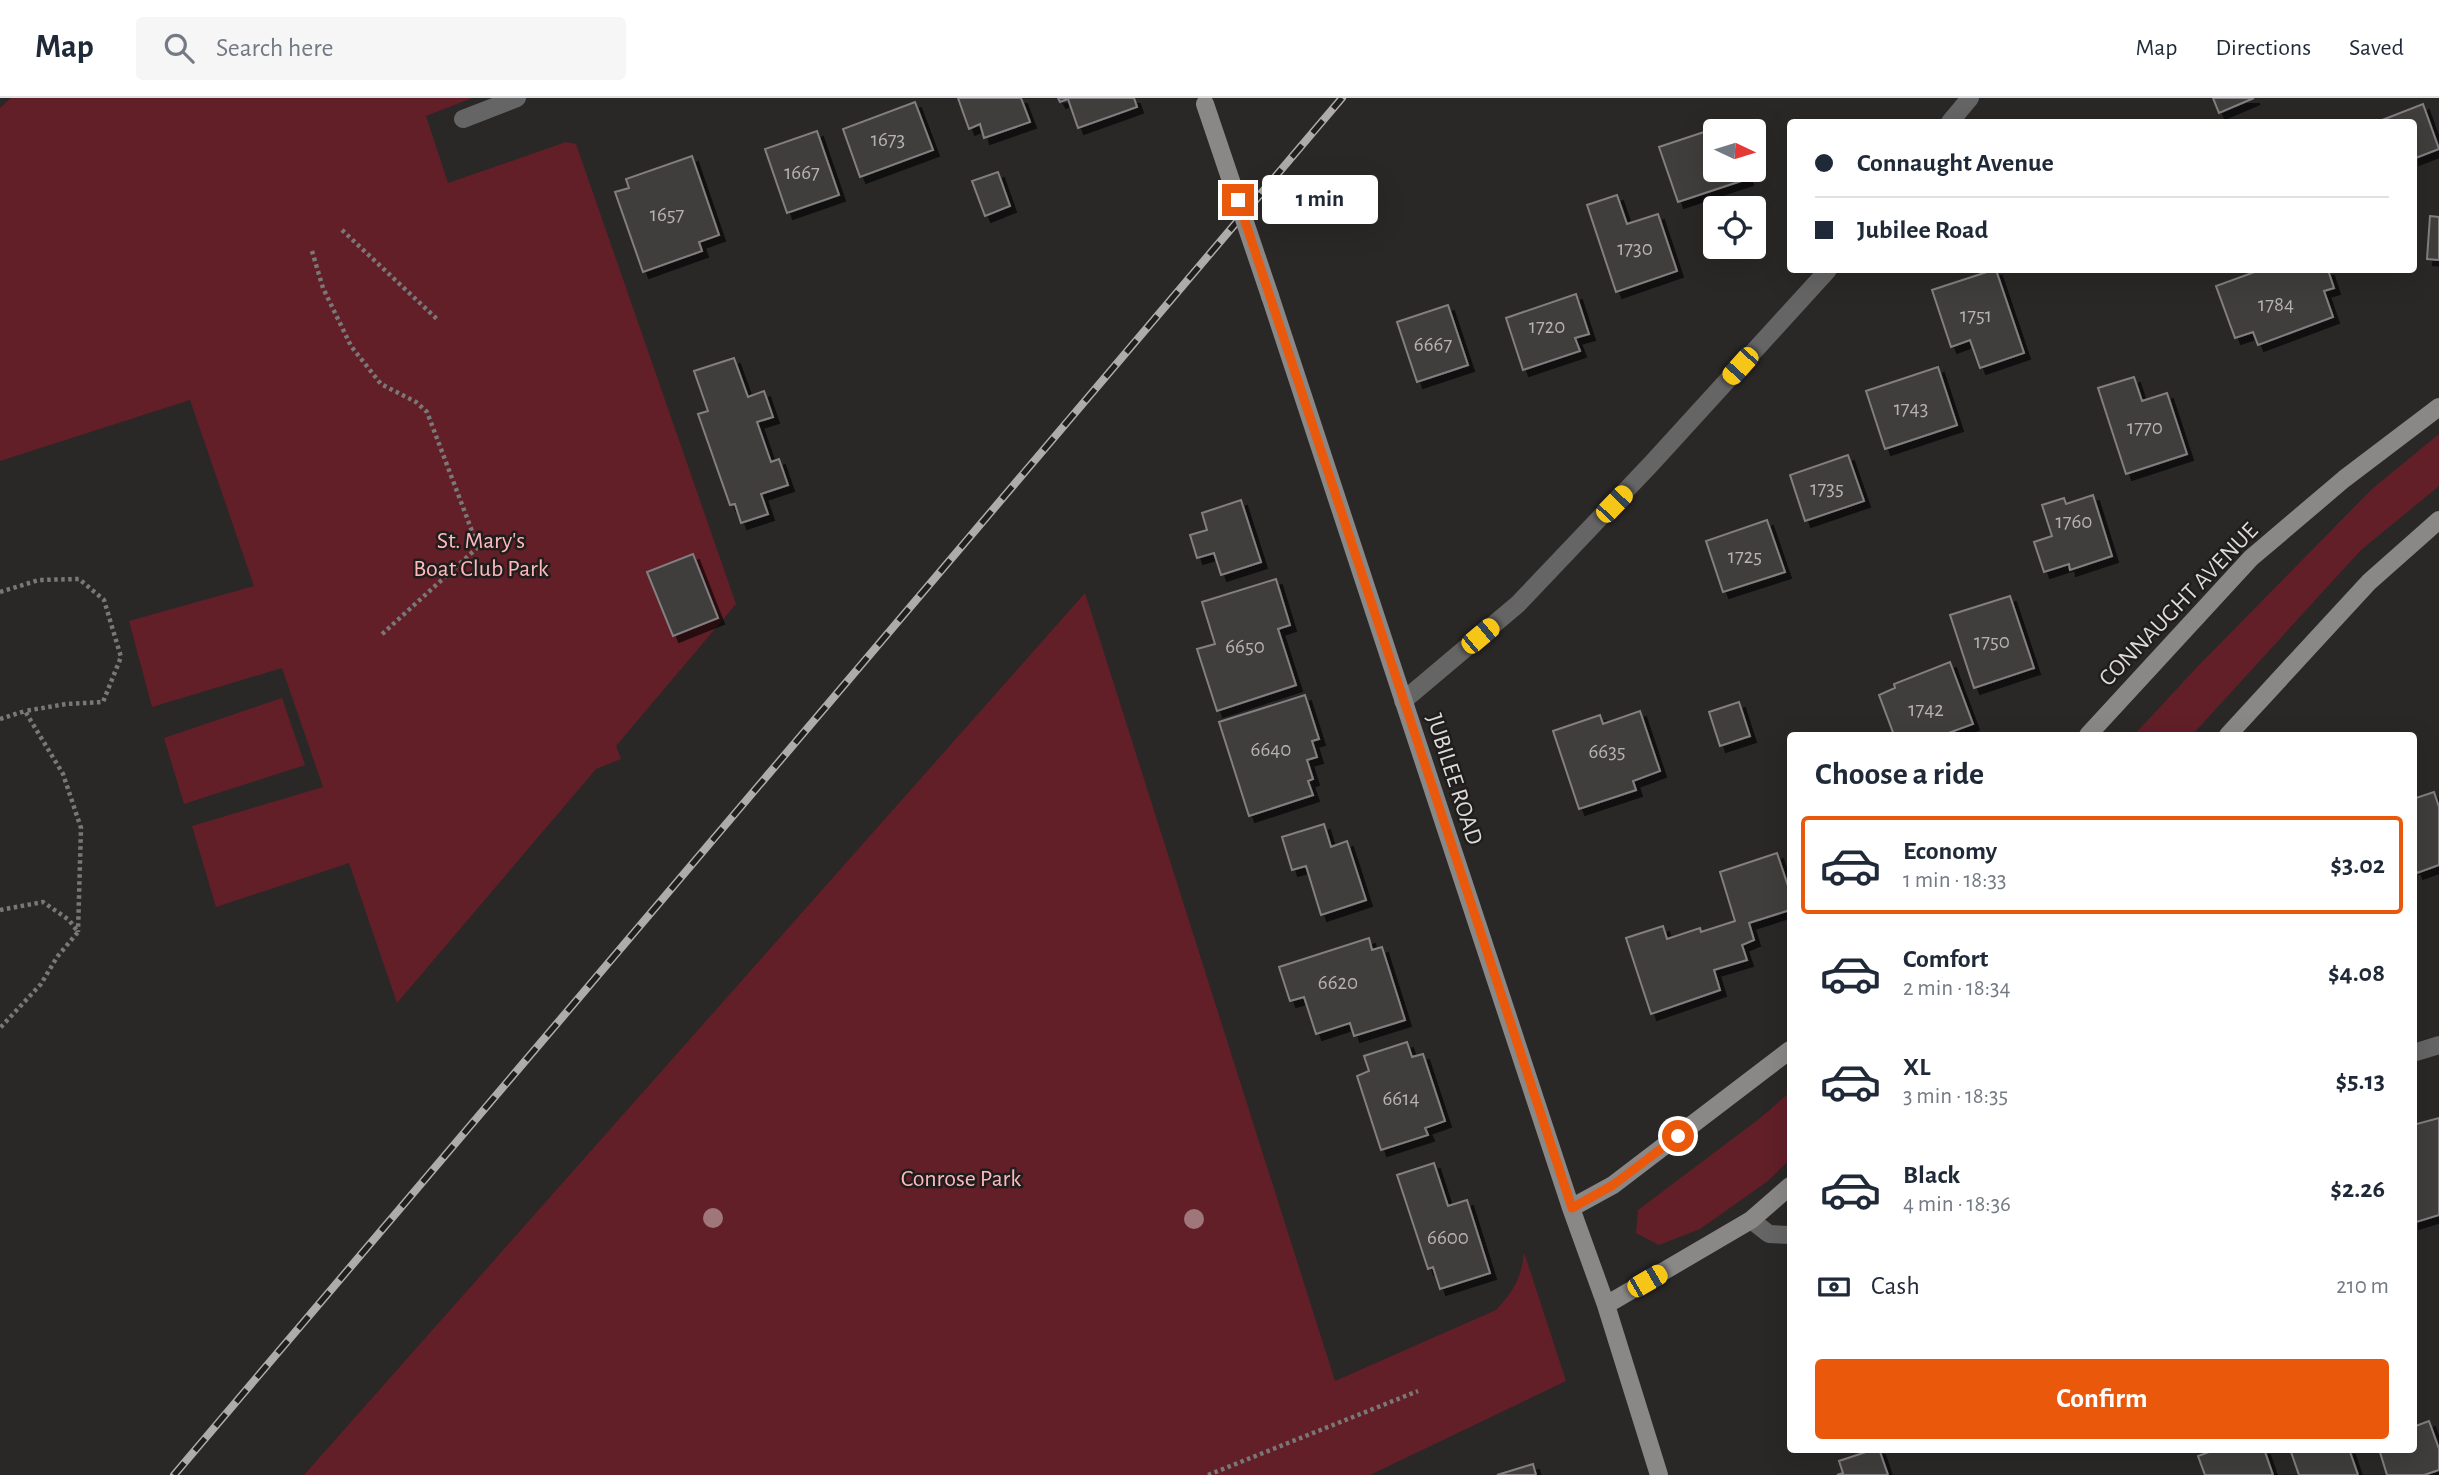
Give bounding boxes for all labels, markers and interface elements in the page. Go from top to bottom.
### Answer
search box [136,17,626,80]
icon: search [160,29,198,67]
text: Map [35,31,94,64]
text: Search here [216,35,334,61]
text: Map [2135,36,2177,60]
text: Directions [2215,36,2311,60]
text: Saved [2349,36,2404,60]
north arrow [1703,119,1766,182]
map controls [1703,119,1766,259]
house number: 1673 [871,129,905,150]
text: Connaught Avenue [1857,150,2054,176]
house number: 1667 [784,162,820,183]
callout: 1 min [1262,176,1378,224]
route end [1222,184,1254,216]
text: 1 min [1296,188,1344,211]
button: locate [1703,196,1766,259]
house number: 1657 [650,204,685,225]
text: Jubilee Road [1857,217,1988,243]
house number: 1730 [1617,238,1653,259]
house number: 1784 [2258,294,2294,315]
house number: 1751 [1960,305,1992,326]
house number: 1720 [1529,316,1565,337]
house number: 6667 [1414,334,1452,355]
car [1719,343,1762,389]
house number: 1743 [1894,398,1928,419]
house number: 1770 [2127,417,2163,438]
house number: 1735 [1810,478,1844,499]
car [1592,482,1637,526]
house number: 1760 [2056,511,2092,532]
street label: CONNAUGHT AVENUE [2095,518,2263,691]
park label: St. Mary's Boat Club Park [413,529,549,581]
house number: 1725 [1728,546,1762,567]
car [1458,614,1503,658]
house number: 1750 [1974,631,2010,652]
house number: 6650 [1225,636,1265,657]
house number: 1742 [1908,699,1944,720]
street label: JUBILEE ROAD [1422,711,1487,848]
house number: 6640 [1251,739,1291,760]
house number: 6635 [1588,741,1626,762]
text: Choose a ride [1815,758,1984,790]
icon: car [1819,834,1882,897]
text: Economy [1903,838,1997,864]
text: $3.02 [2330,852,2385,878]
text: 1 min · 18:33 [1903,869,2006,892]
icon: car [1819,942,1882,1005]
text: Comfort [1903,946,1988,972]
text: $4.08 [2328,960,2385,986]
house number: 6620 [1318,972,1358,993]
text: 2 min · 18:34 [1903,977,2011,1000]
icon: car [1819,1050,1882,1113]
text: XL [1903,1054,1930,1080]
text: $5.13 [2336,1068,2385,1094]
text: 3 min · 18:35 [1903,1085,2008,1108]
house number: 6614 [1382,1088,1420,1109]
route start [1662,1120,1694,1152]
icon: car [1819,1158,1882,1221]
text: Black [1903,1162,1960,1188]
park label: Conrose Park [901,1167,1021,1191]
text: $2.26 [2330,1176,2385,1202]
text: 4 min · 18:36 [1903,1193,2011,1216]
house number: 6600 [1427,1227,1469,1248]
car [1624,1261,1671,1301]
icon: cash [1815,1268,1853,1306]
text: Cash [1871,1273,1920,1299]
text: 210 m [2336,1275,2389,1298]
button: Confirm [1815,1359,2389,1439]

